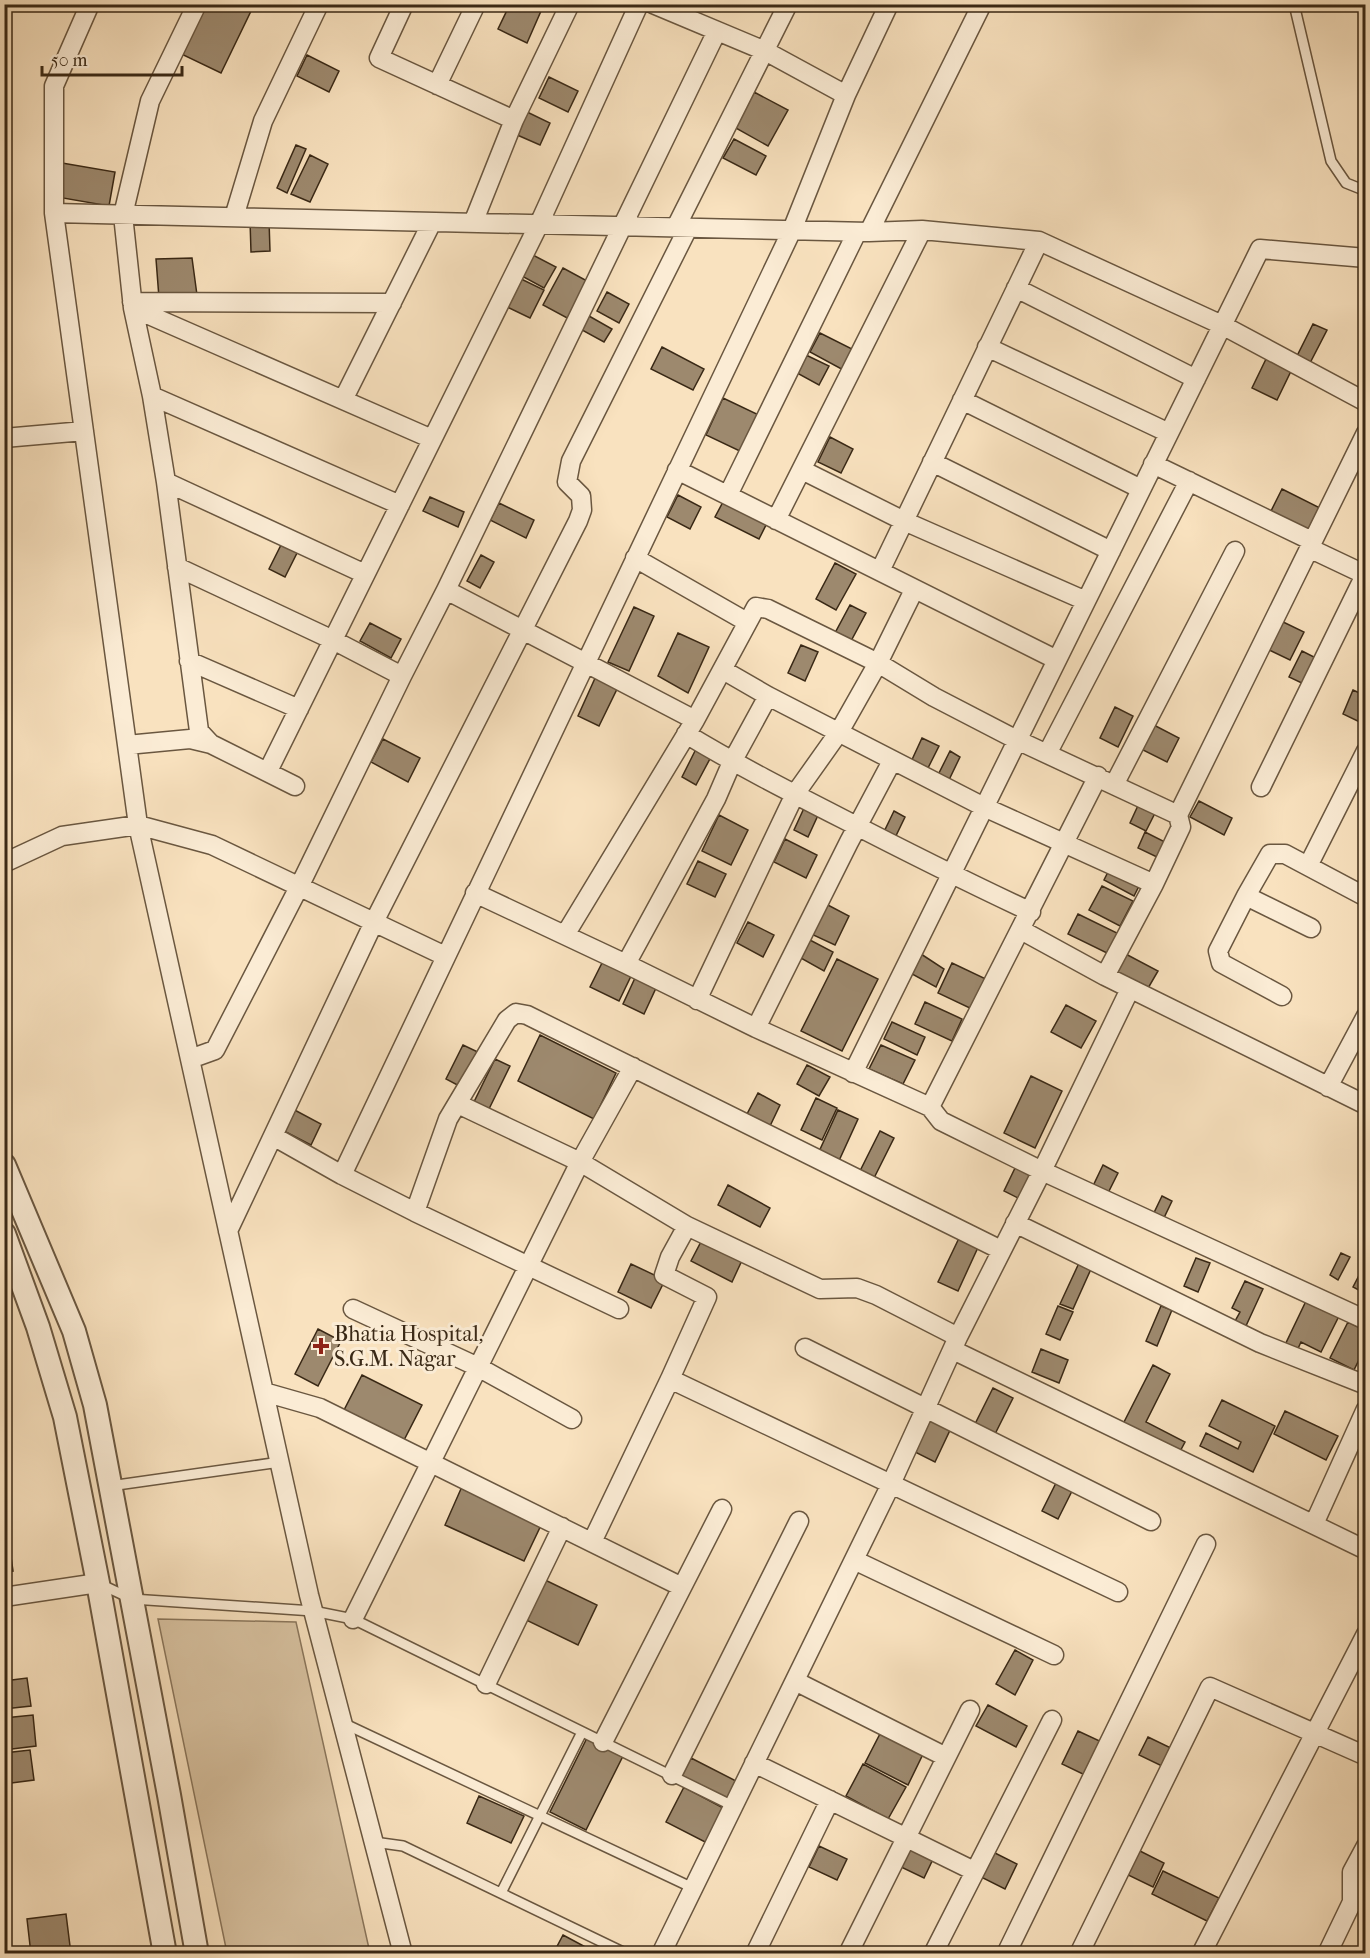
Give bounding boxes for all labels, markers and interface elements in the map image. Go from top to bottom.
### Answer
scale bar [42,39,182,77]
text: 50 m [51,50,88,71]
place label: Bhatia Hospital, S.G.M. Nagar [334,1321,483,1372]
marker: Bhatia Hospital, S.G.M. Nagar [312,1337,330,1355]

